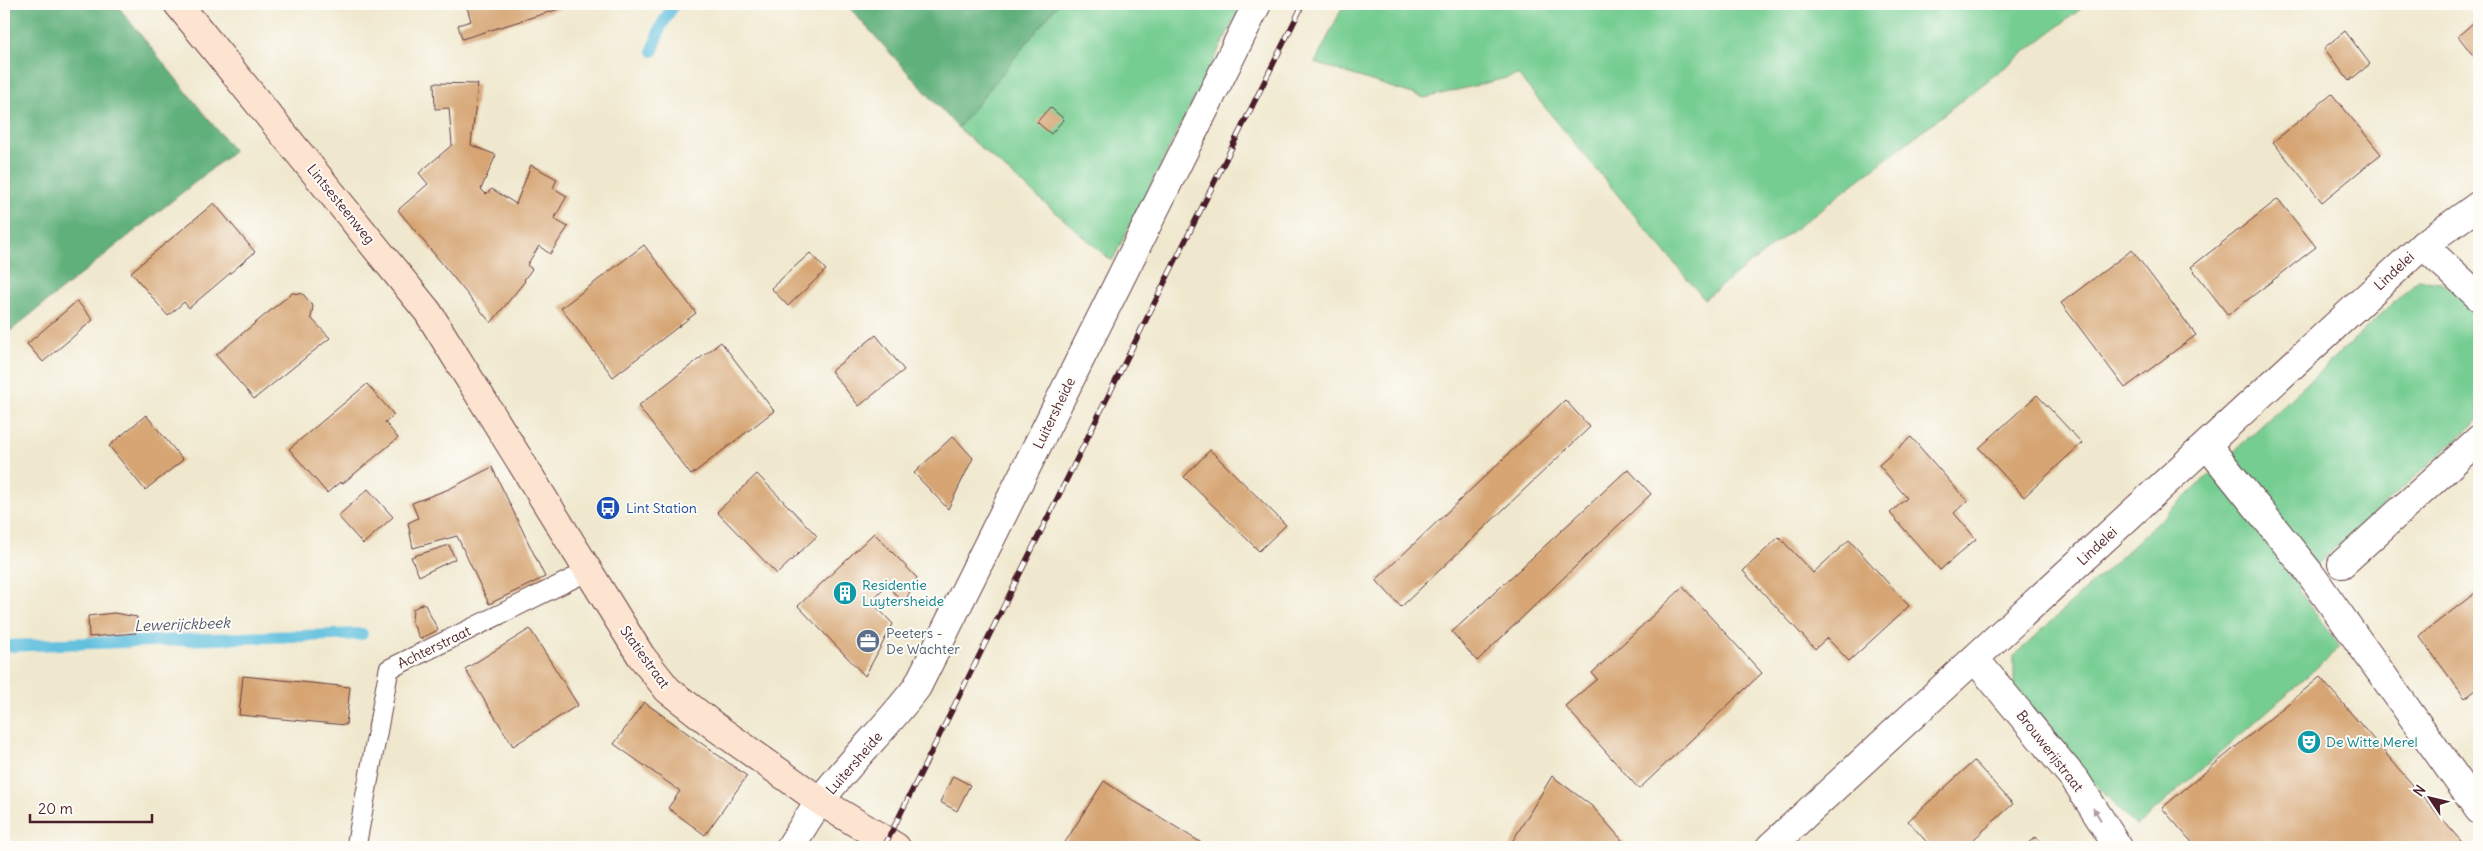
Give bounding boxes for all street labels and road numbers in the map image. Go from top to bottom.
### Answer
street label: Lintsesteenweg [303,160,379,248]
street label: Lindelei [2370,248,2418,294]
street label: Luitersheide [1029,374,1079,452]
street label: Lindelei [2073,523,2121,569]
street label: Achterstraat [394,621,474,672]
street label: Statiestraat [616,622,674,692]
street label: Brouwerijstraat [2013,707,2088,796]
street label: Luitersheide [822,728,886,798]

